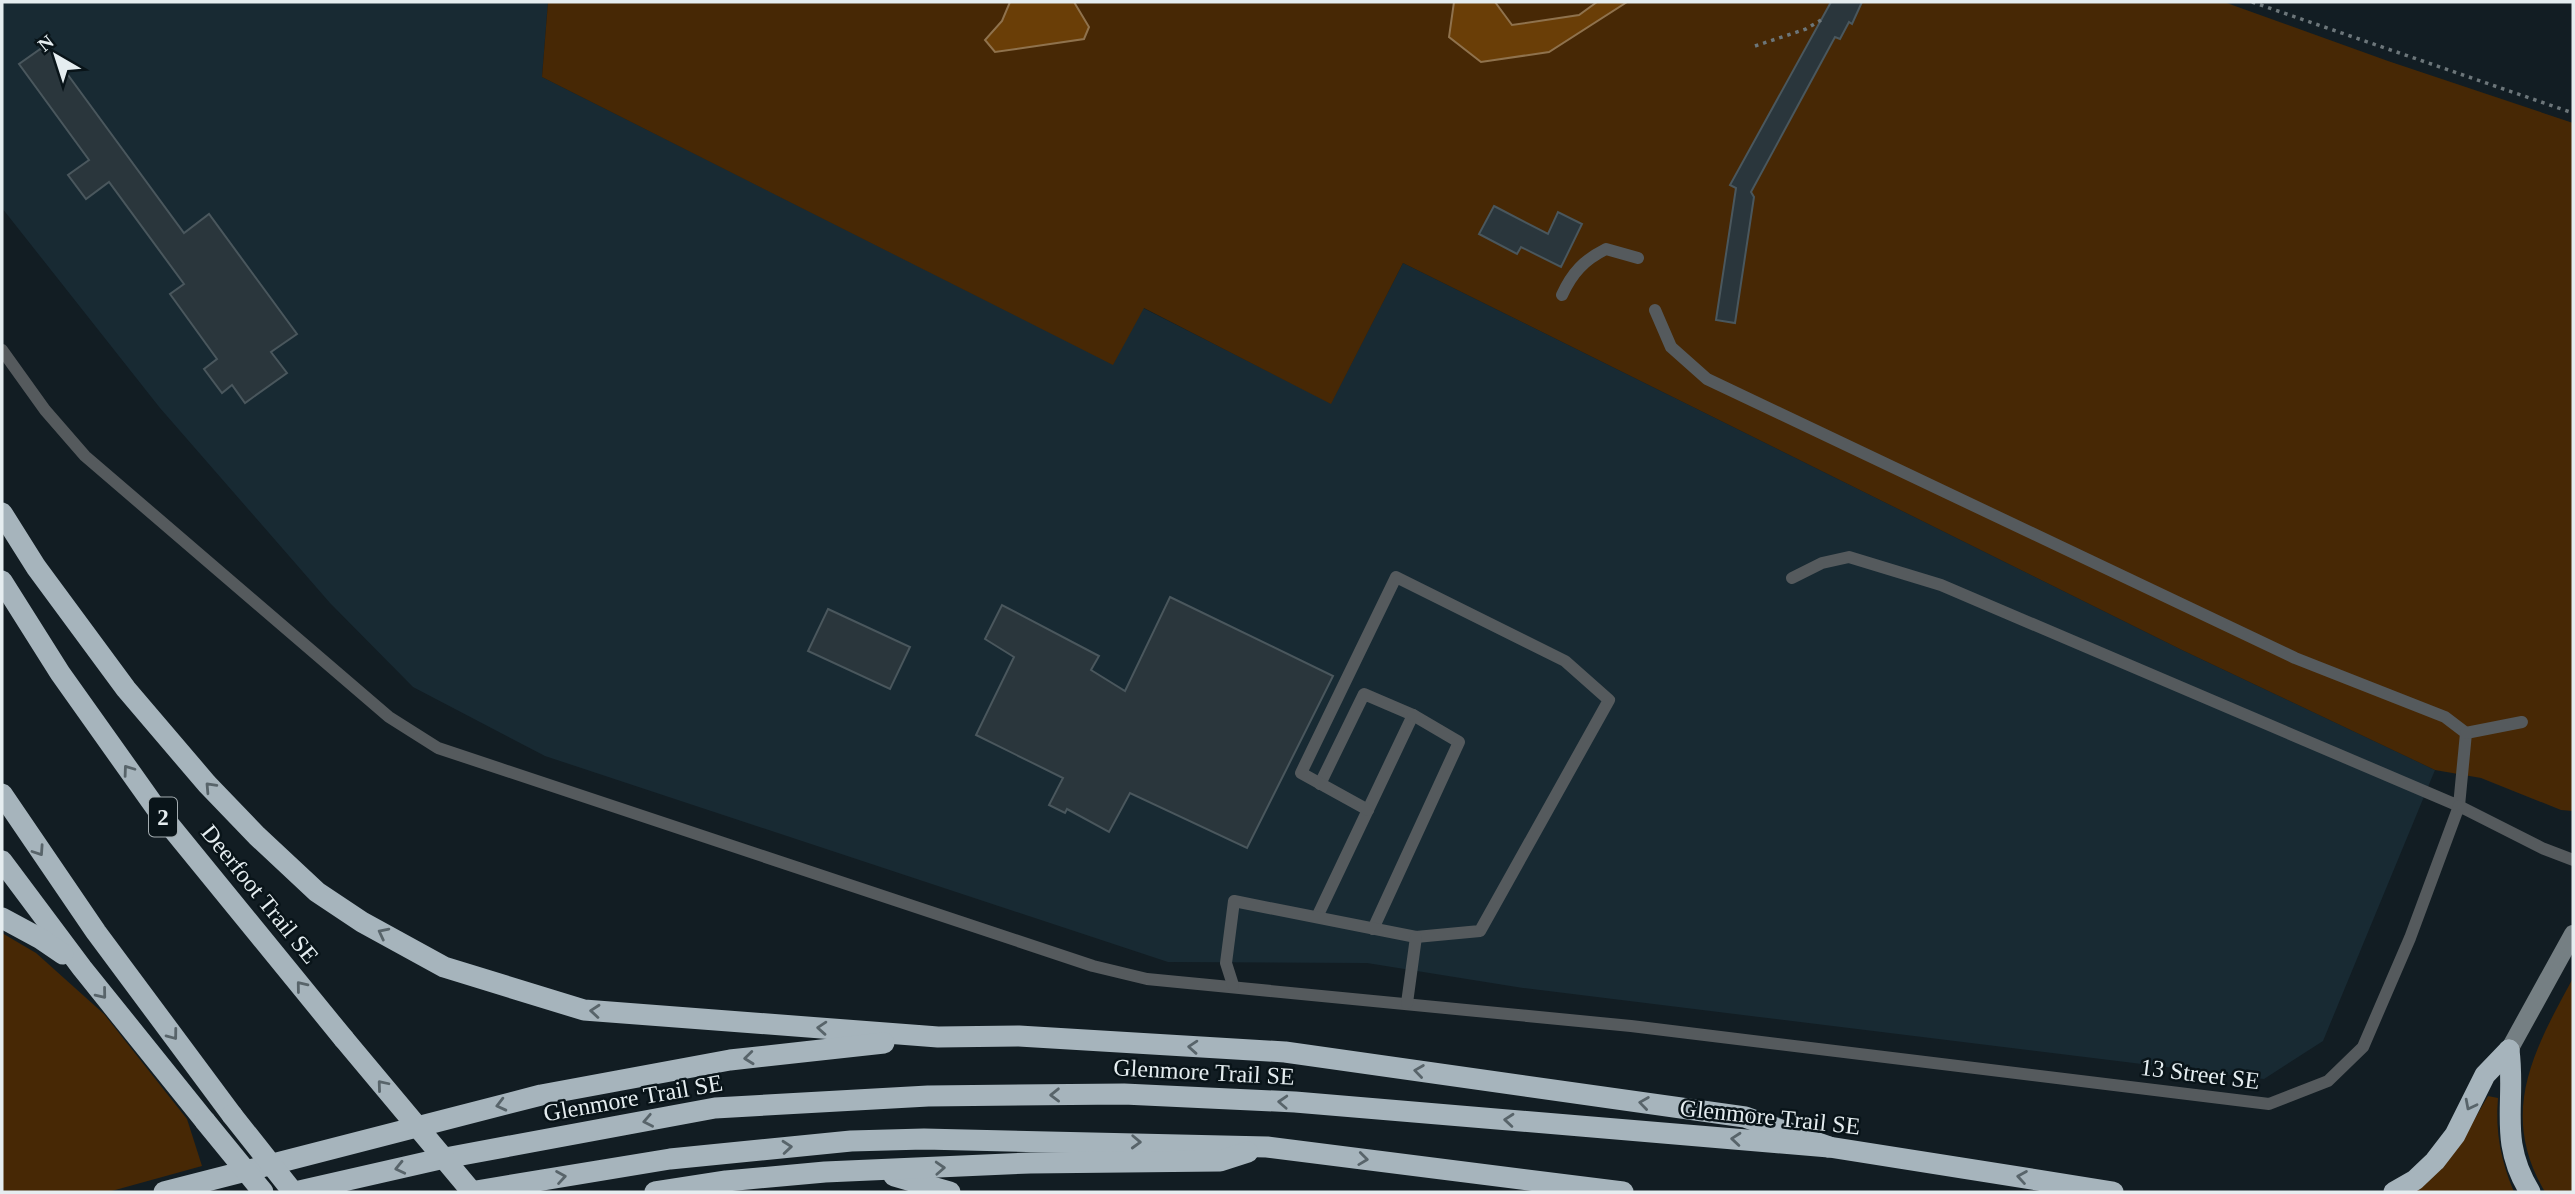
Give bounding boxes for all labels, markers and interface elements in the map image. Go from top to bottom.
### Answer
north arrow [21,21,91,91]
text: N [34,31,58,56]
one-way arrow [124,765,137,778]
one-way arrow [206,782,218,795]
road number: 2 [149,797,177,836]
street label: Deerfoot Trail SE [196,820,324,968]
one-way arrow [31,843,43,856]
one-way arrow [378,928,390,941]
one-way arrow [297,981,310,993]
one-way arrow [94,986,107,998]
one-way arrow [589,1004,600,1019]
one-way arrow [816,1021,827,1036]
one-way arrow [164,1028,177,1040]
one-way arrow [1187,1039,1198,1054]
one-way arrow [743,1050,755,1065]
street label: Glenmore Trail SE [1113,1054,1295,1090]
street label: 13 Street SE [2139,1054,2261,1094]
one-way arrow [1413,1064,1424,1079]
street label: Glenmore Trail SE [541,1069,725,1127]
one-way arrow [378,1080,391,1092]
one-way arrow [1050,1087,1061,1102]
one-way arrow [1277,1094,1288,1109]
one-way arrow [1638,1095,1650,1110]
street label: Glenmore Trail SE [1678,1095,1862,1139]
one-way arrow [496,1097,508,1111]
one-way arrow [2465,1098,2478,1110]
one-way arrow [642,1112,654,1127]
one-way arrow [1504,1113,1515,1128]
one-way arrow [1730,1132,1741,1147]
one-way arrow [1131,1135,1142,1150]
one-way arrow [781,1140,793,1155]
one-way arrow [1357,1152,1369,1167]
one-way arrow [394,1160,406,1175]
one-way arrow [935,1160,946,1175]
one-way arrow [555,1170,567,1185]
one-way arrow [2016,1170,2028,1185]

